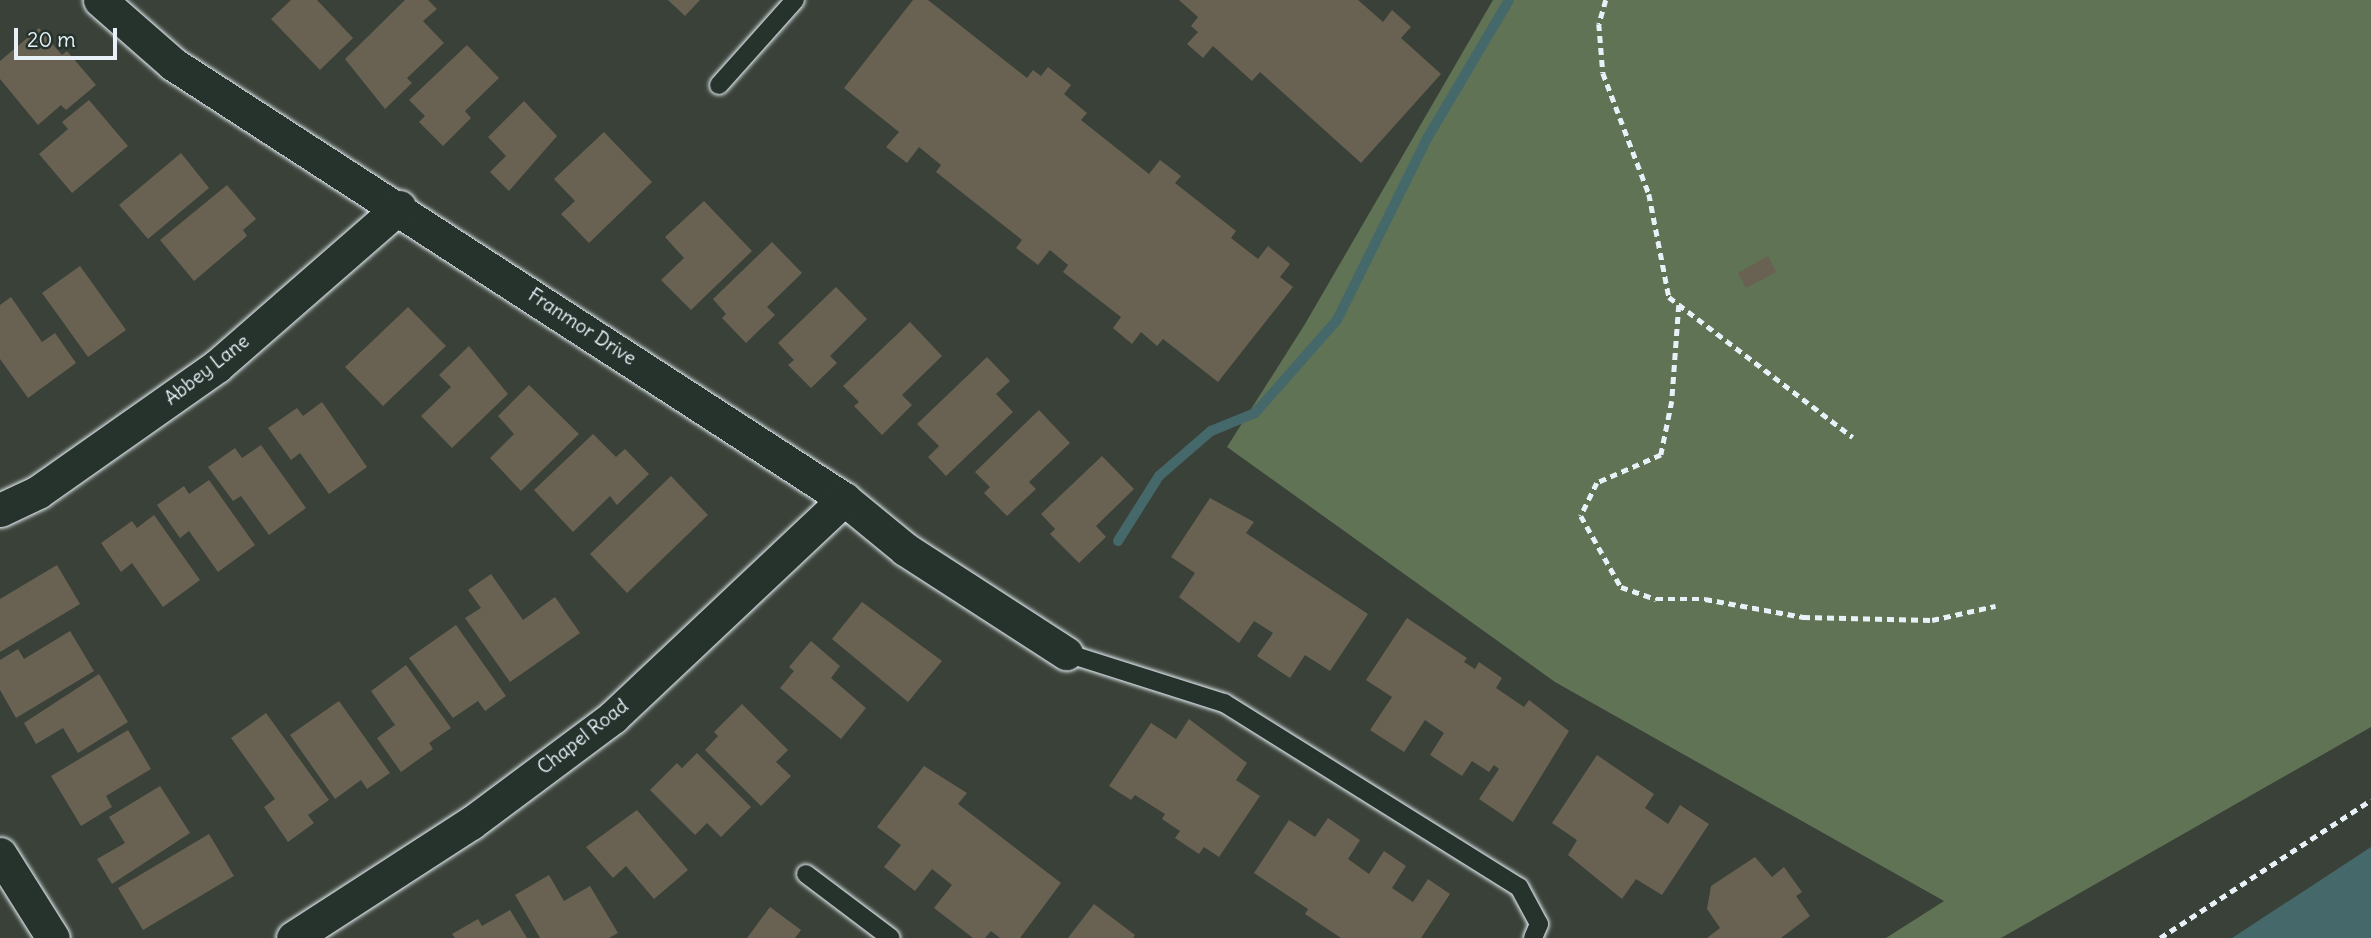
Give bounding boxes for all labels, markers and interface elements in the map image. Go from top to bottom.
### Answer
scale bar [18,14,121,58]
text: 20 m [27,26,76,53]
street label: Franmor Drive [524,284,640,370]
street label: Abbey Lane [160,330,254,410]
street label: Chapel Road [533,695,633,779]

